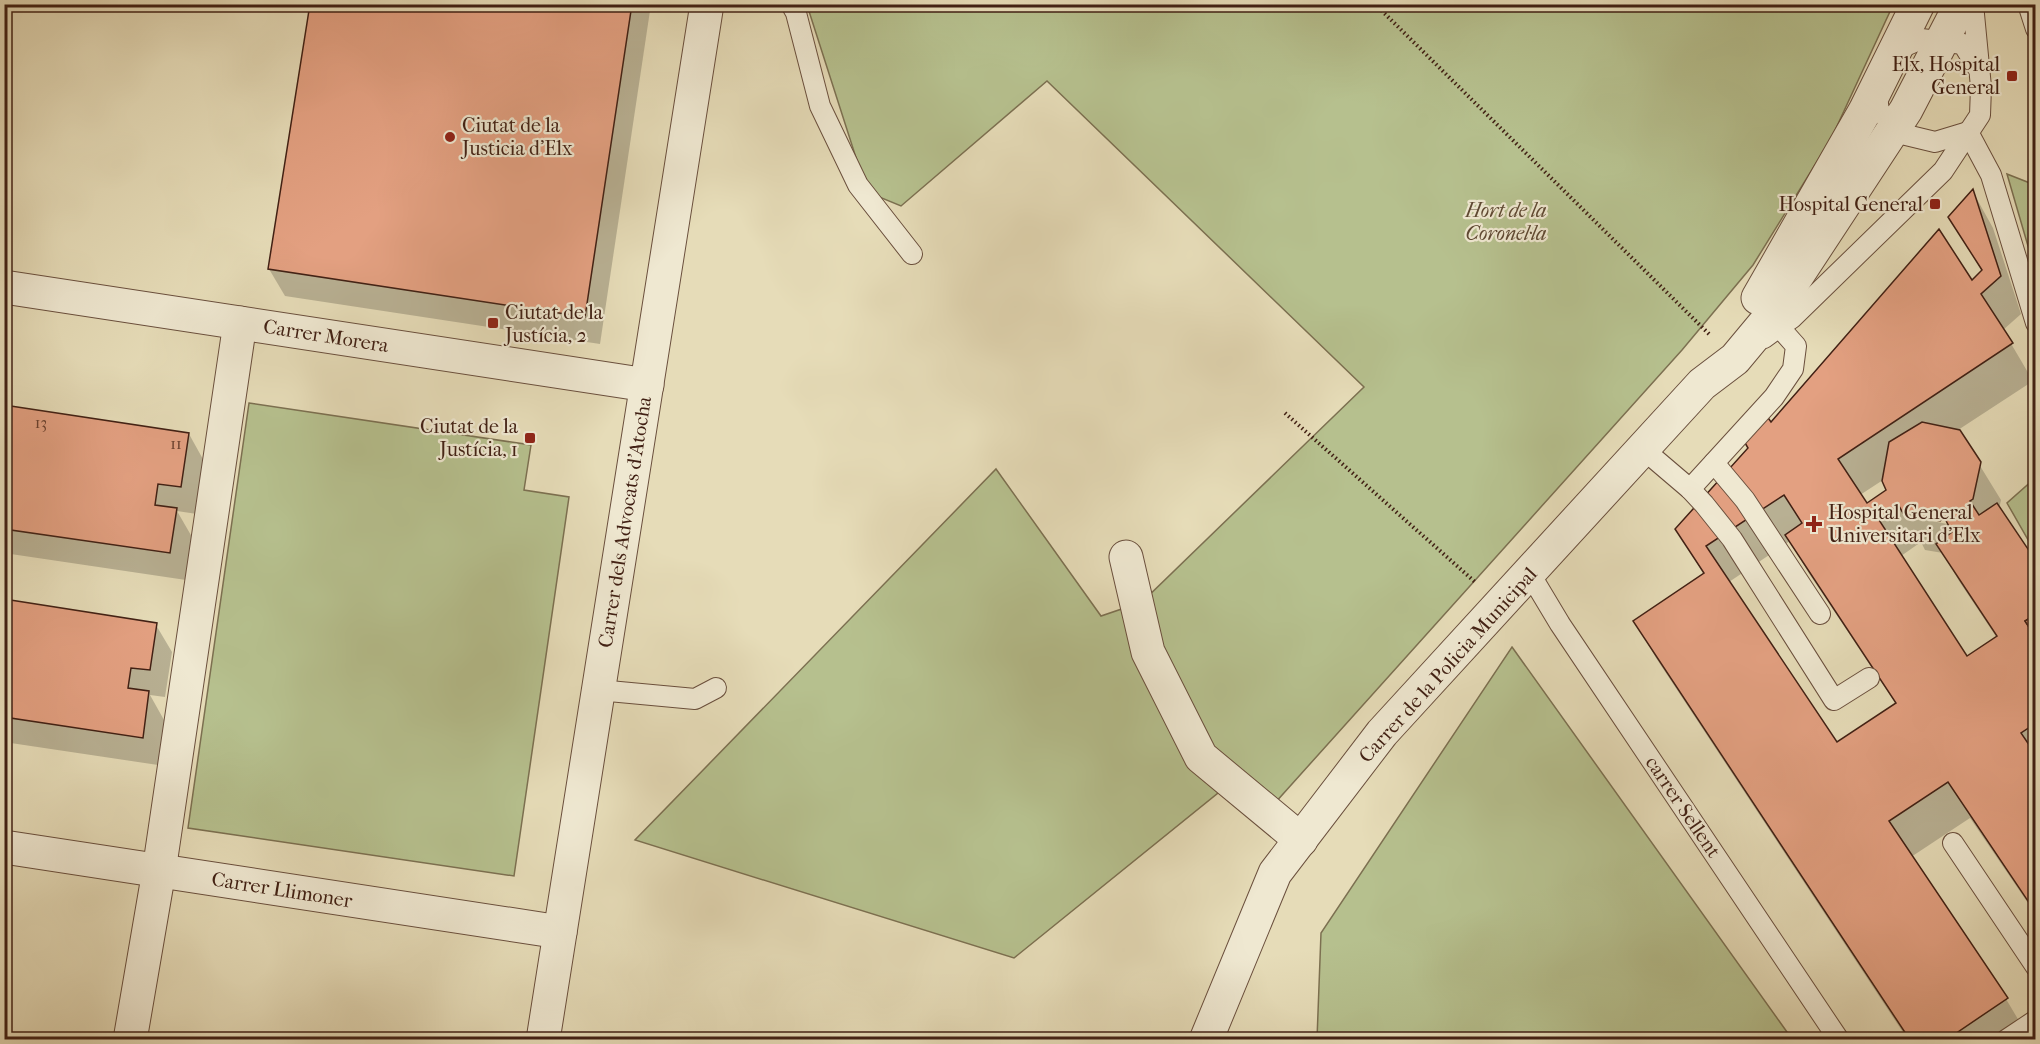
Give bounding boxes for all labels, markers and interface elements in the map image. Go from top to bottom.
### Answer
place label: Elx, Hospital General [1892,53,2000,99]
marker: Elx, Hospital General [2005,69,2019,83]
place label: Ciutat de la Justicia d'Elx [460,114,573,160]
marker: Ciutat de la Justicia d'Elx [443,130,457,144]
place label: Hospital General [1778,193,1923,216]
marker: Hospital General [1928,197,1942,211]
park label: Hort de la Coronel·la [1464,199,1547,245]
place label: Ciutat de la Justícia, 2 [503,301,604,347]
street label: Carrer Morera [262,315,391,357]
marker: Ciutat de la Justícia, 2 [486,316,500,330]
street label: Carrer dels Advocats d'Atocha [594,394,656,649]
house number: 13 [35,413,47,432]
place label: Ciutat de la Justícia, 1 [420,415,519,461]
marker: Ciutat de la Justícia, 1 [523,431,537,445]
house number: 11 [170,434,182,453]
place label: Hospital General Universitari d'Elx [1828,501,1981,547]
marker: Hospital General Universitari d'Elx [1805,515,1823,533]
street label: Carrer de la Policia Municipal [1354,562,1542,767]
street label: carrer Sellent [1641,752,1725,862]
street label: Carrer Llimoner [210,868,355,913]

